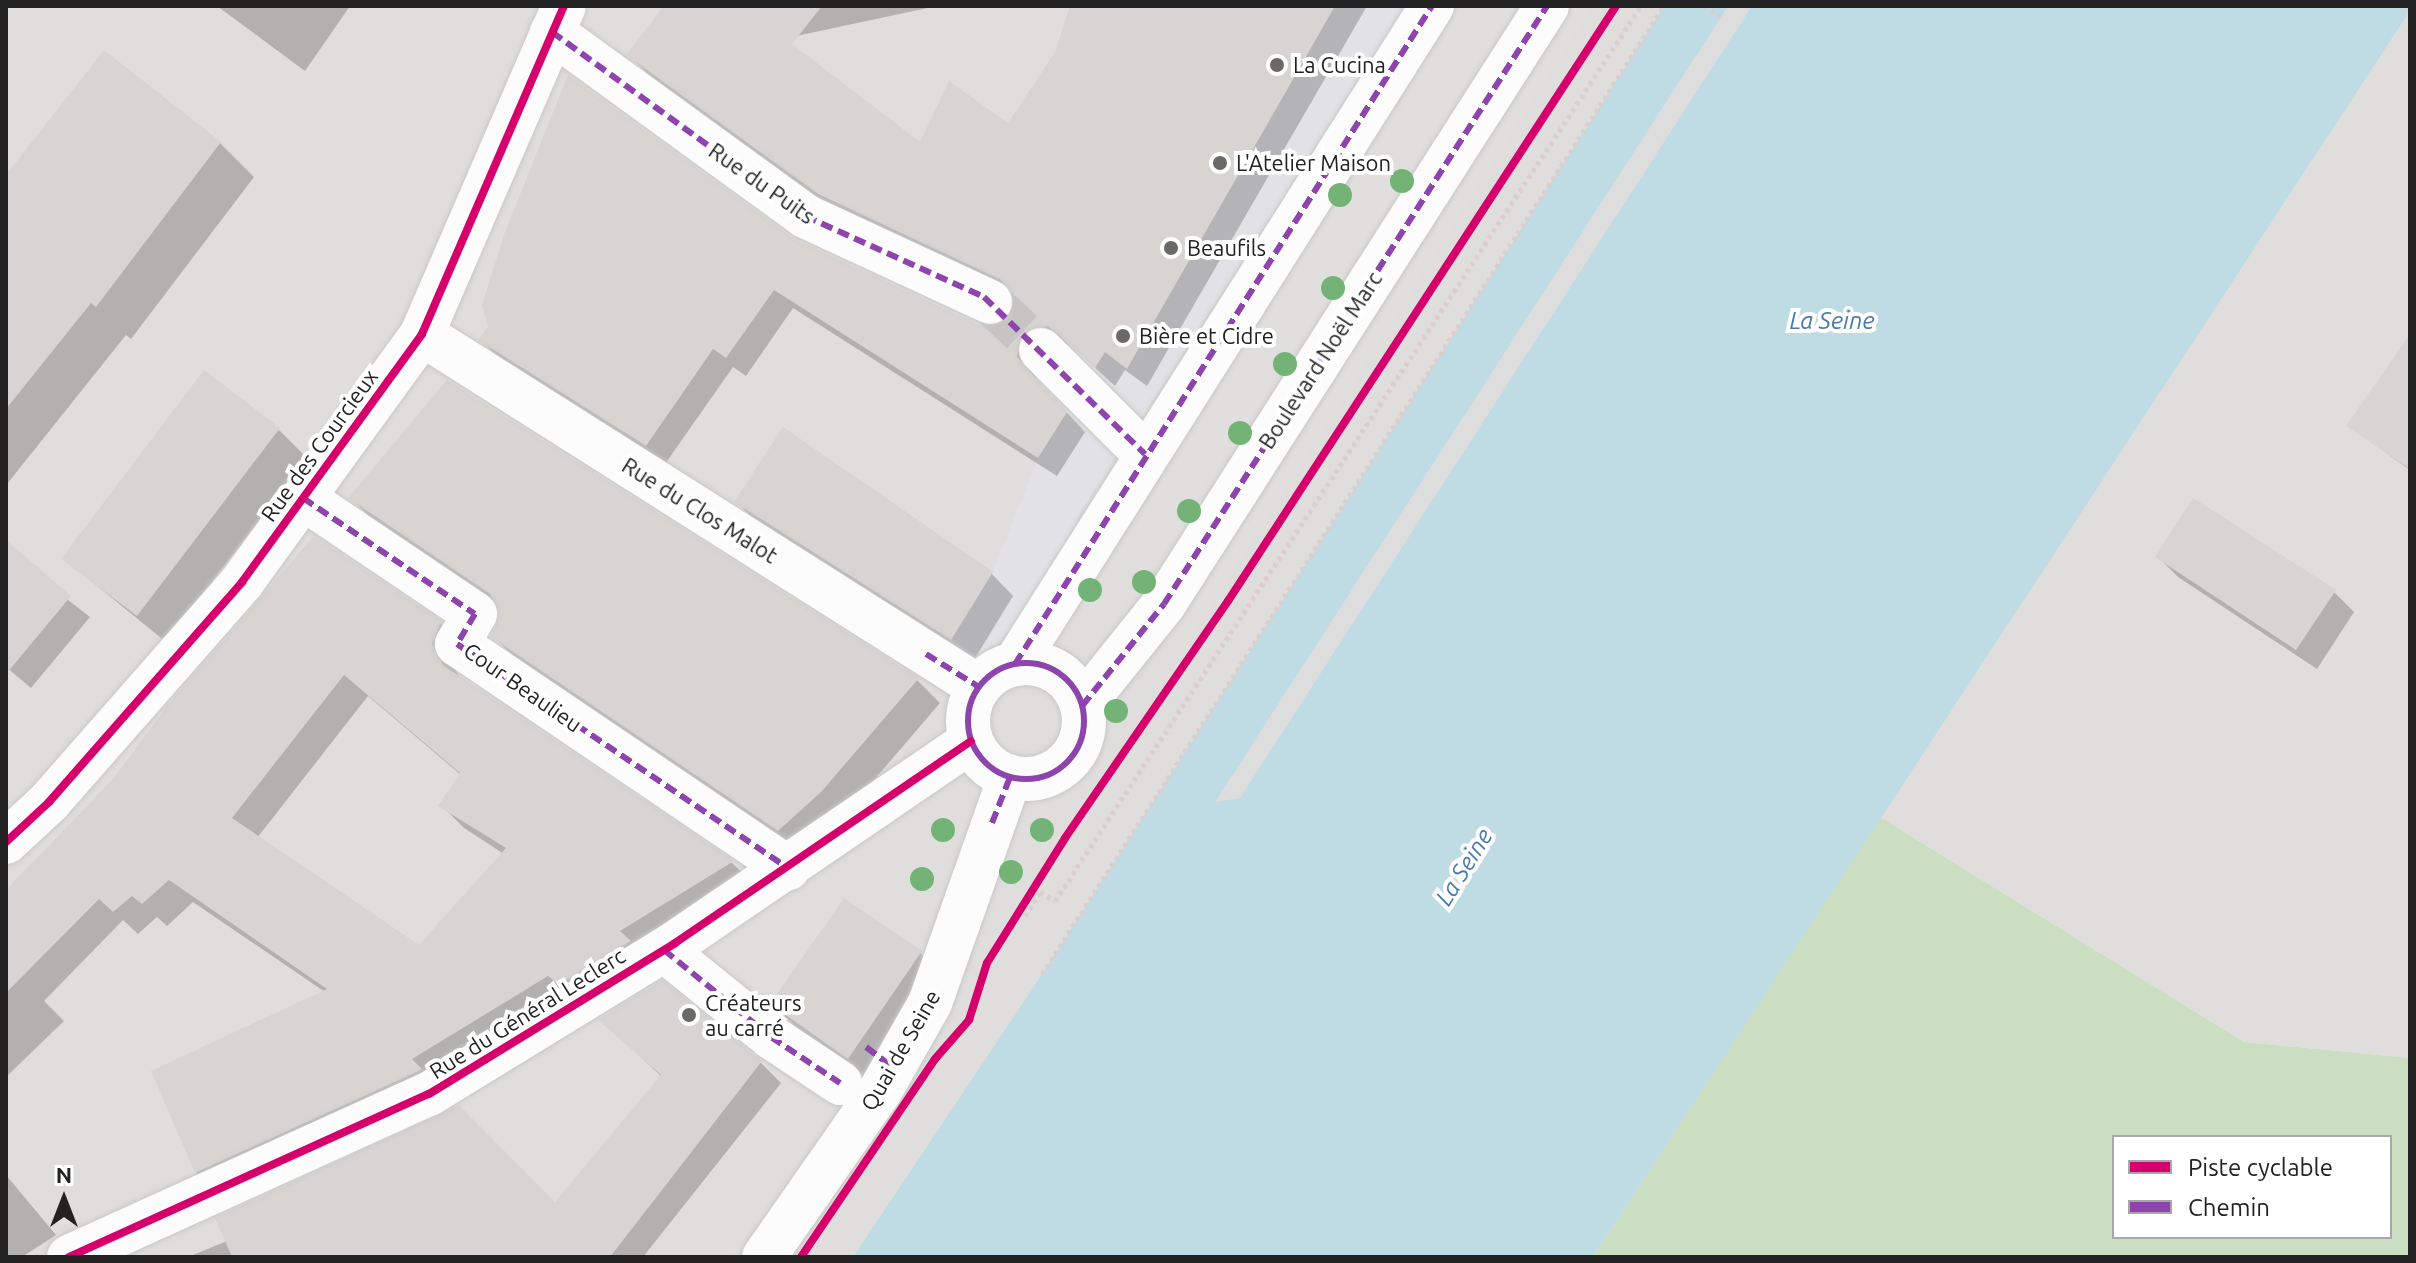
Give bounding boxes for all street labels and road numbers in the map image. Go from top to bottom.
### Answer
street label: Rue du Puits [704,137,820,229]
street label: Boulevard Noël Marc [1253,266,1387,454]
street label: Rue des Courcieux [255,364,383,526]
street label: Rue du Clos Malot [617,452,783,568]
street label: Cour Beaulieu [459,637,587,737]
street label: Rue du Général Leclerc [424,942,630,1084]
street label: Quai de Seine [855,985,945,1115]

